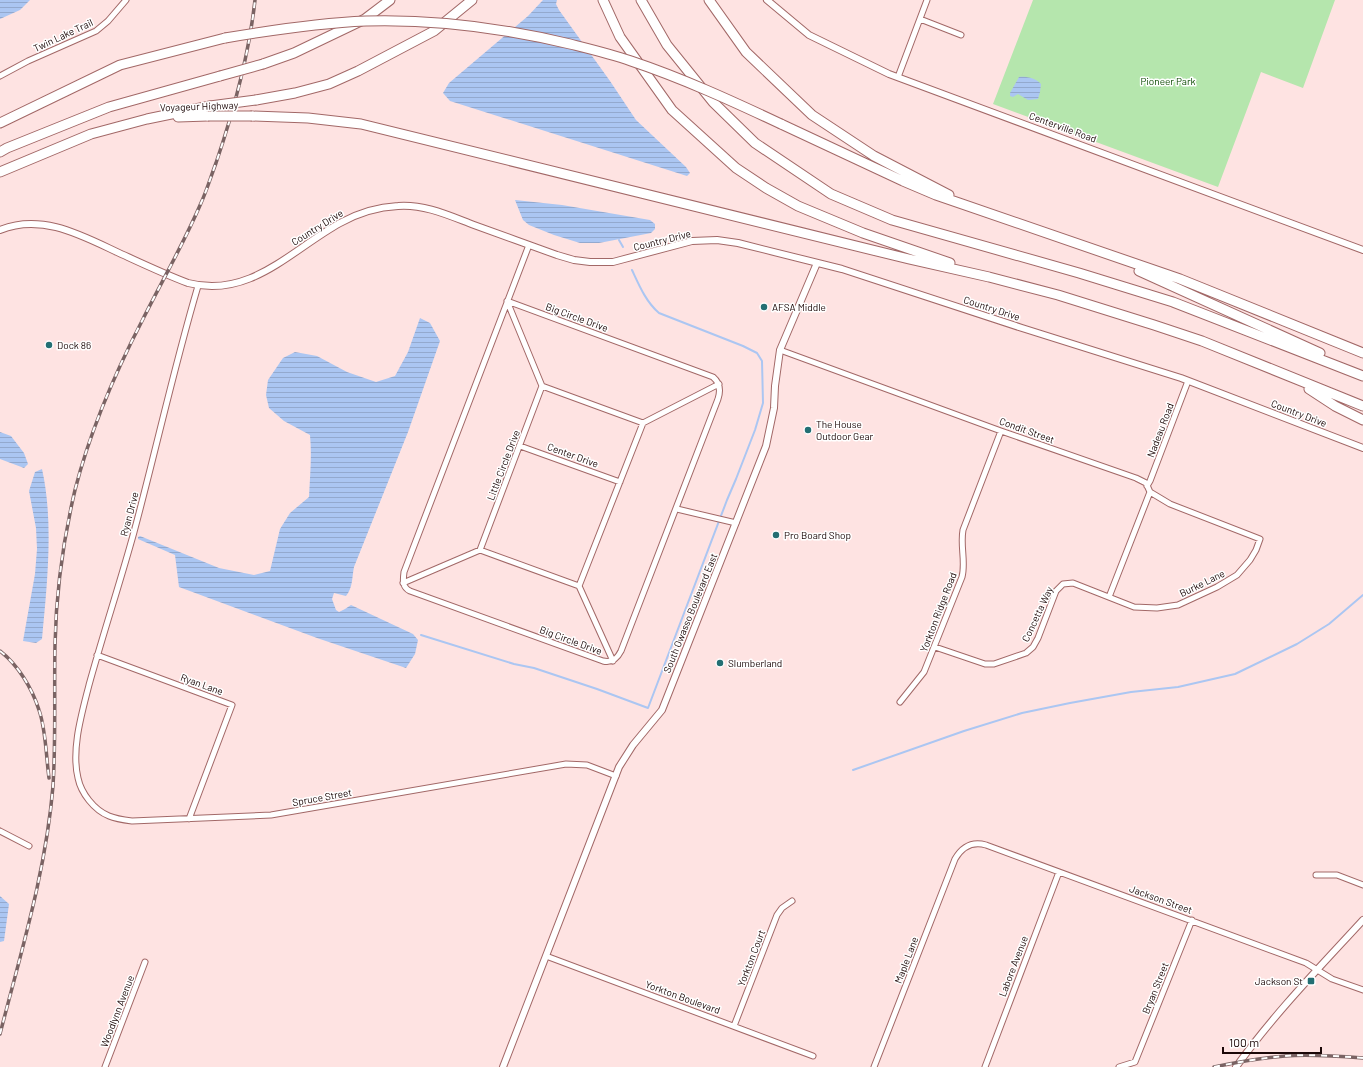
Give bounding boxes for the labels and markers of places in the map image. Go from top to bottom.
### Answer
place label: AFSA Middle [772,301,826,313]
marker: AFSA Middle [759,302,769,312]
place label: Dock 86 [57,339,91,351]
marker: Dock 86 [44,340,54,350]
place label: The House Outdoor Gear [816,418,874,442]
marker: The House Outdoor Gear [803,425,813,435]
place label: Pro Board Shop [784,529,851,541]
marker: Pro Board Shop [771,530,781,540]
place label: Slumberland [728,657,782,669]
marker: Slumberland [715,658,725,668]
place label: Jackson St [1255,975,1303,987]
marker: Jackson St [1306,976,1316,986]

